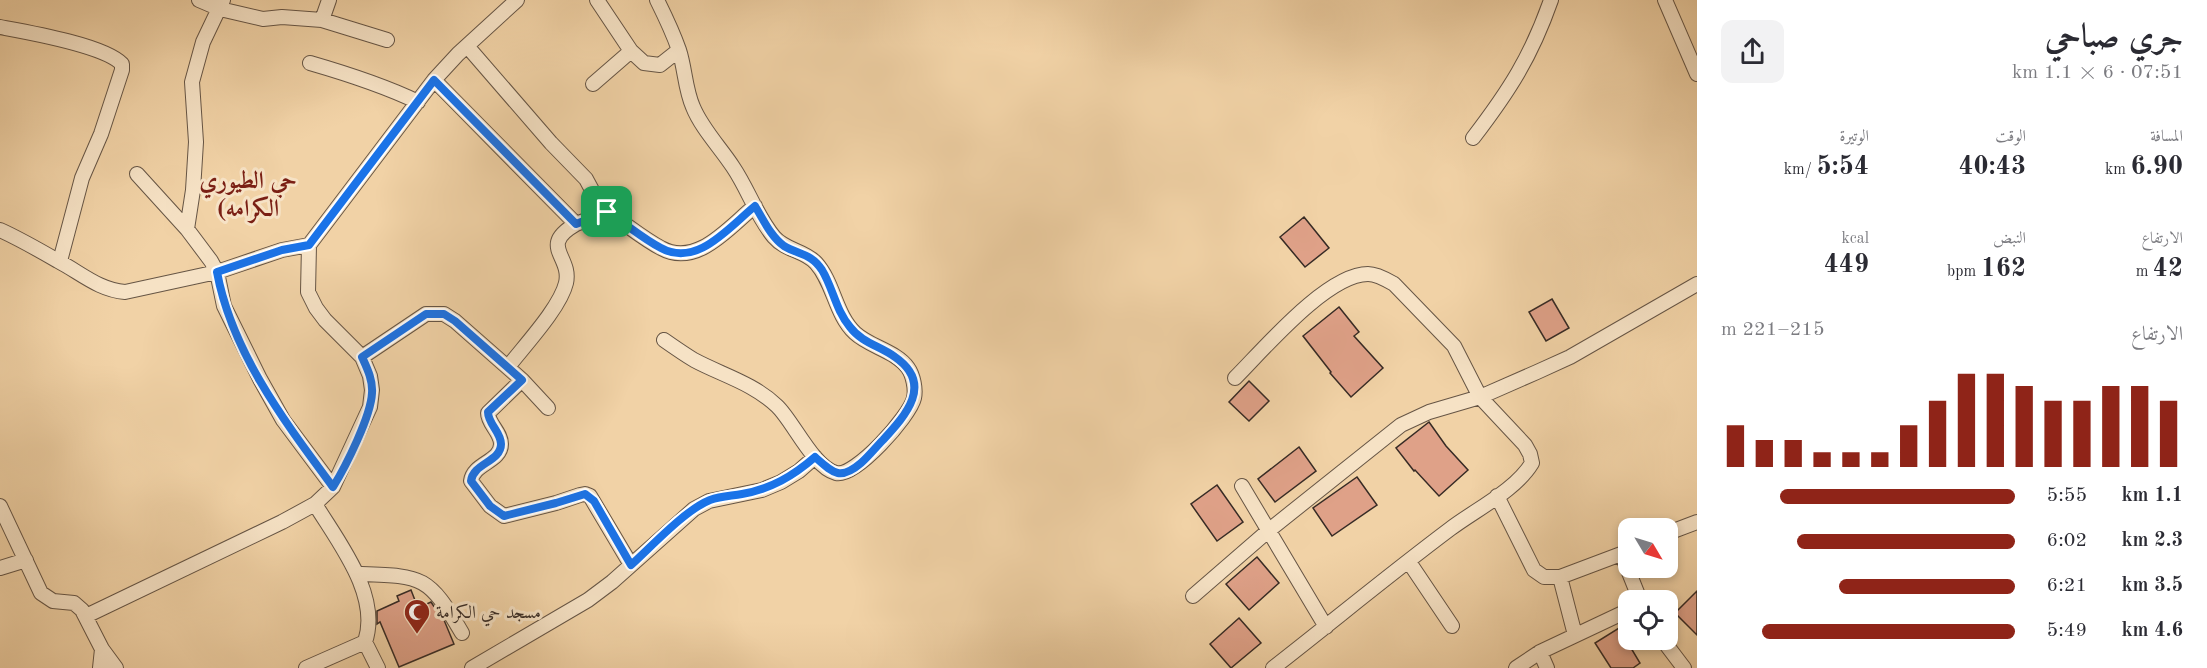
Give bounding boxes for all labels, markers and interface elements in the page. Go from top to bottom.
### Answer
button: share [1721,20,1784,83]
text: جري صباحي [2045,22,2183,55]
text: 07:51 · 6 × 1.1 km [2012,63,2183,83]
text: الوتيرة [1839,129,1869,145]
text: الوقت [1995,129,2026,145]
text: المسافة [2150,129,2183,145]
text: 5:54 [1816,154,1869,180]
text: 40:43 [1958,154,2026,180]
text: 6.90 [2130,154,2183,180]
text: /km [1784,162,1816,178]
text: km [2105,162,2130,178]
district label: حي الطيوري (الكرامه [199,169,297,224]
pin [581,186,632,237]
icon: arrive [590,195,623,228]
text: kcal [1841,231,1869,247]
text: النبض [1993,231,2026,247]
text: الارتفاع [2141,231,2183,247]
text: 449 [1824,252,1869,278]
text: 162 [1981,256,2026,282]
text: 42 [2153,256,2183,282]
text: bpm [1947,264,1981,280]
text: m [2136,264,2153,280]
text: 215–221 m [1721,320,1825,340]
text: الارتفاع [2131,325,2183,345]
text: 5:55 [2047,486,2087,506]
text: 1.1 km [2121,486,2183,506]
north arrow [1618,518,1678,578]
map controls [1618,518,1678,650]
text: 6:02 [2047,531,2087,551]
text: 2.3 km [2121,531,2183,551]
text: 6:21 [2047,576,2087,596]
text: 3.5 km [2121,576,2183,596]
button: locate [1618,590,1678,650]
mosque icon: مسجد حي الكرامة [402,597,432,635]
place label: مسجد حي الكرامة [436,603,541,627]
text: 5:49 [2047,621,2087,641]
text: 4.6 km [2121,621,2183,641]

